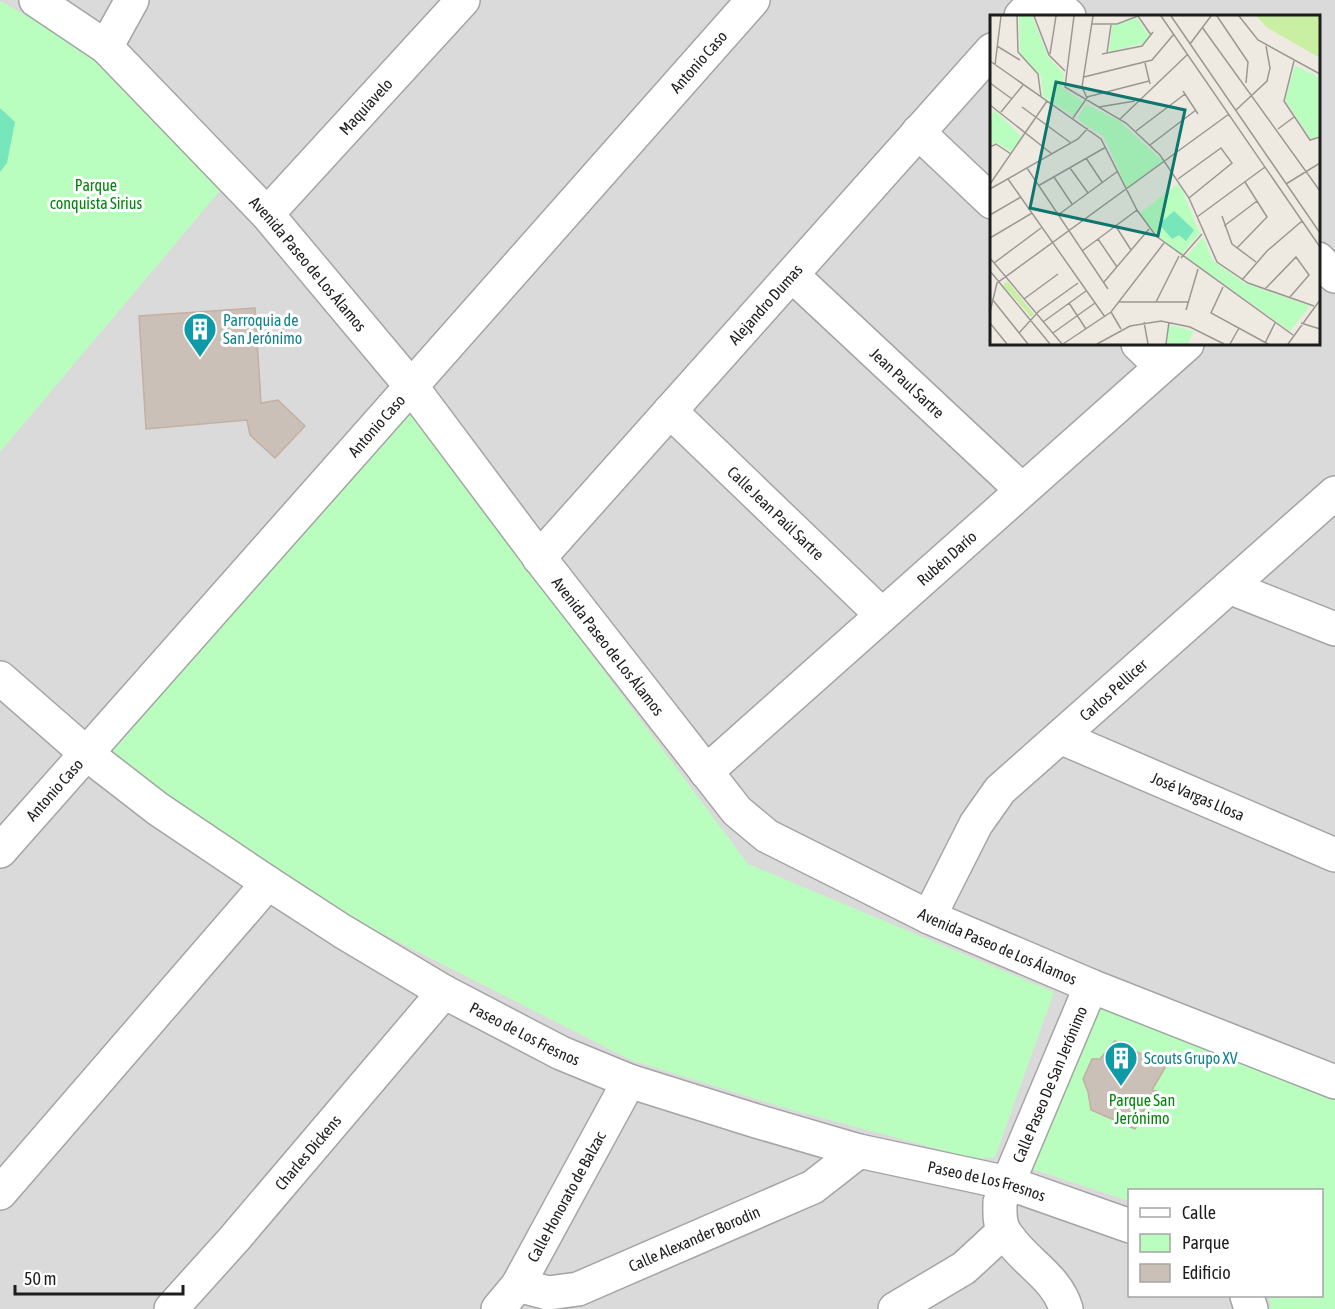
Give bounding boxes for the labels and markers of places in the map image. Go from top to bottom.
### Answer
building icon: Parroquia de San Jerónimo [182,311,218,358]
place label: Parroquia de San Jerónimo [223,311,302,347]
building icon: Scouts Grupo XV [1103,1040,1139,1087]
place label: Scouts Grupo XV [1144,1049,1238,1068]

